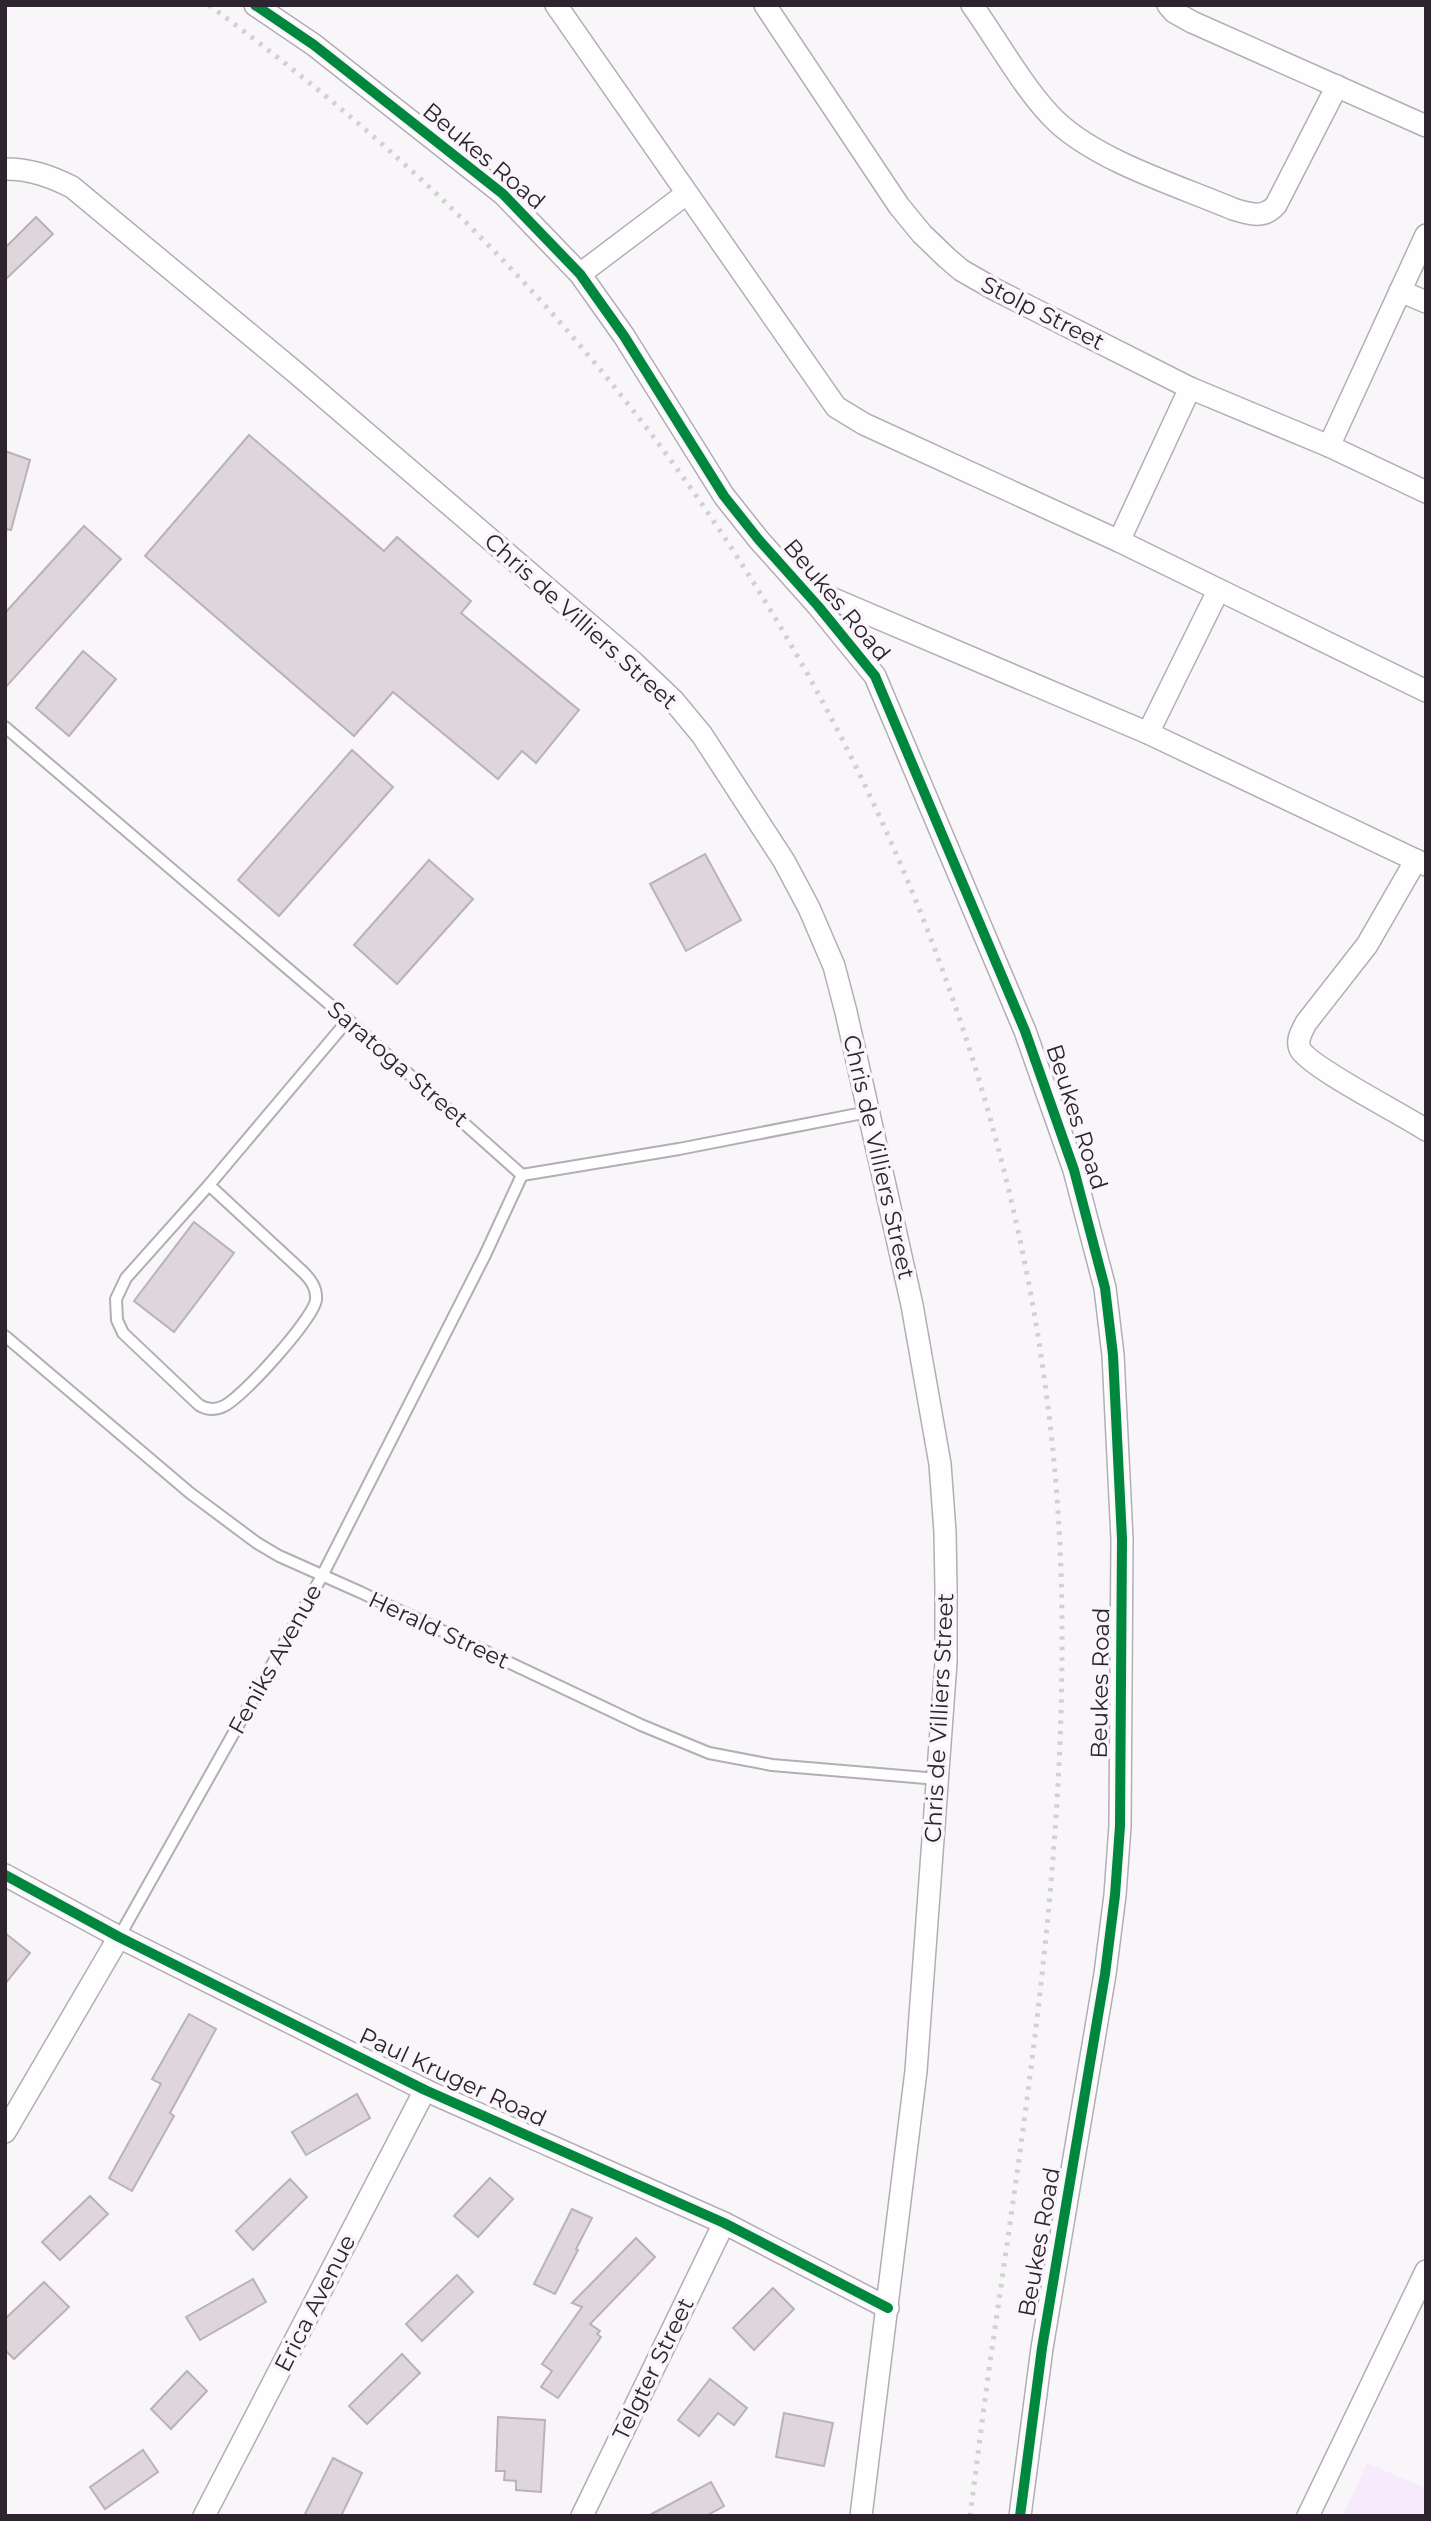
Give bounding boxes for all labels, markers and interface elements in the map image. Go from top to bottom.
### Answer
street label: Beukes Road [417,97,551,215]
street label: Stolp Street [977,270,1109,356]
street label: Chris de Villiers Street [479,527,683,715]
street label: Beukes Road [778,533,896,667]
street label: Saratoga Street [322,995,474,1133]
street label: Chris de Villiers Street [837,1032,921,1282]
street label: Beukes Road [1040,1041,1114,1193]
street label: Feniks Avenue [222,1579,328,1739]
street label: Herald Street [364,1585,514,1675]
street label: Chris de Villiers Street [918,1592,960,1844]
street label: Beukes Road [1085,1607,1115,1759]
street label: Paul Kruger Road [355,2021,551,2133]
street label: Beukes Road [1012,2165,1066,2319]
street label: Erica Avenue [268,2230,362,2376]
street label: Telgter Street [606,2293,700,2445]

